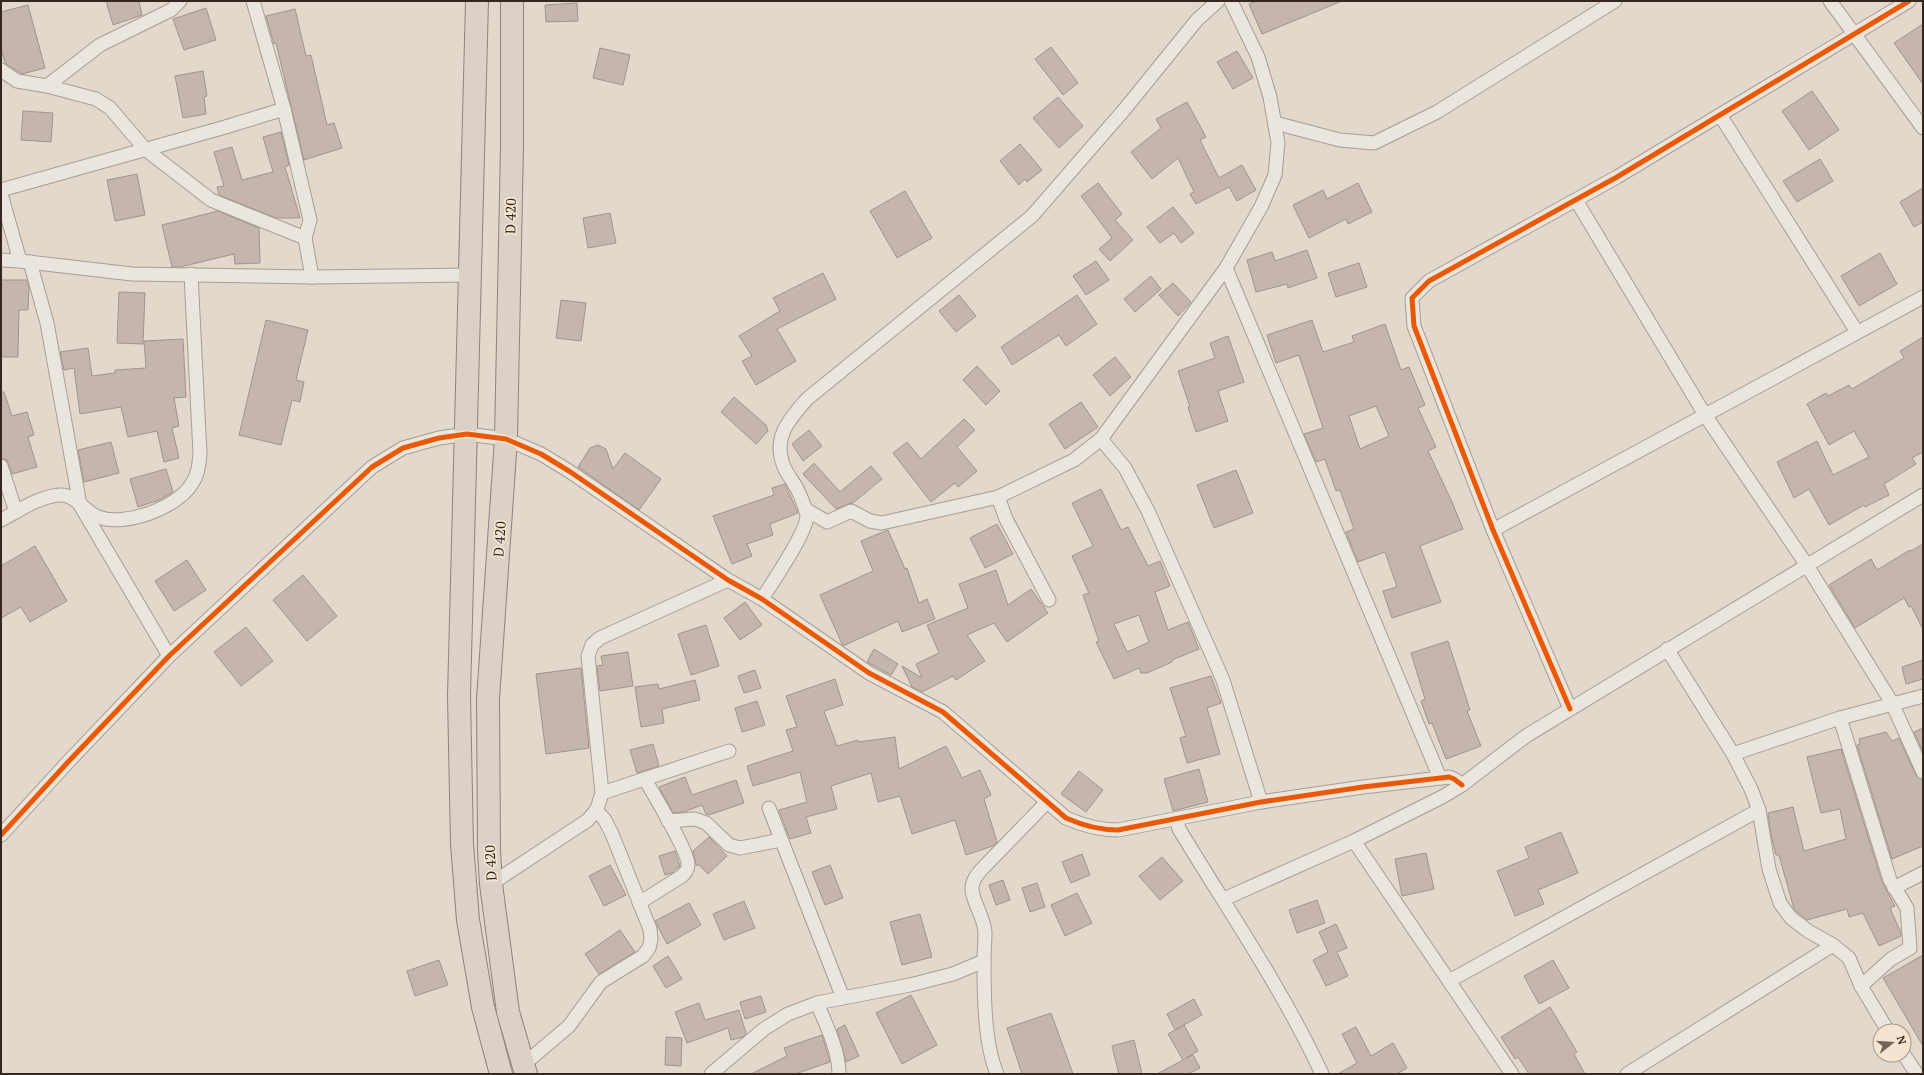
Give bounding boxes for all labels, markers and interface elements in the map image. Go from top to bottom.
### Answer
street label: D 420 [500,198,520,234]
street label: D 420 [488,521,510,557]
street label: D 420 [480,845,500,881]
north arrow [1872,1023,1912,1063]
text: N [1894,1034,1910,1047]

